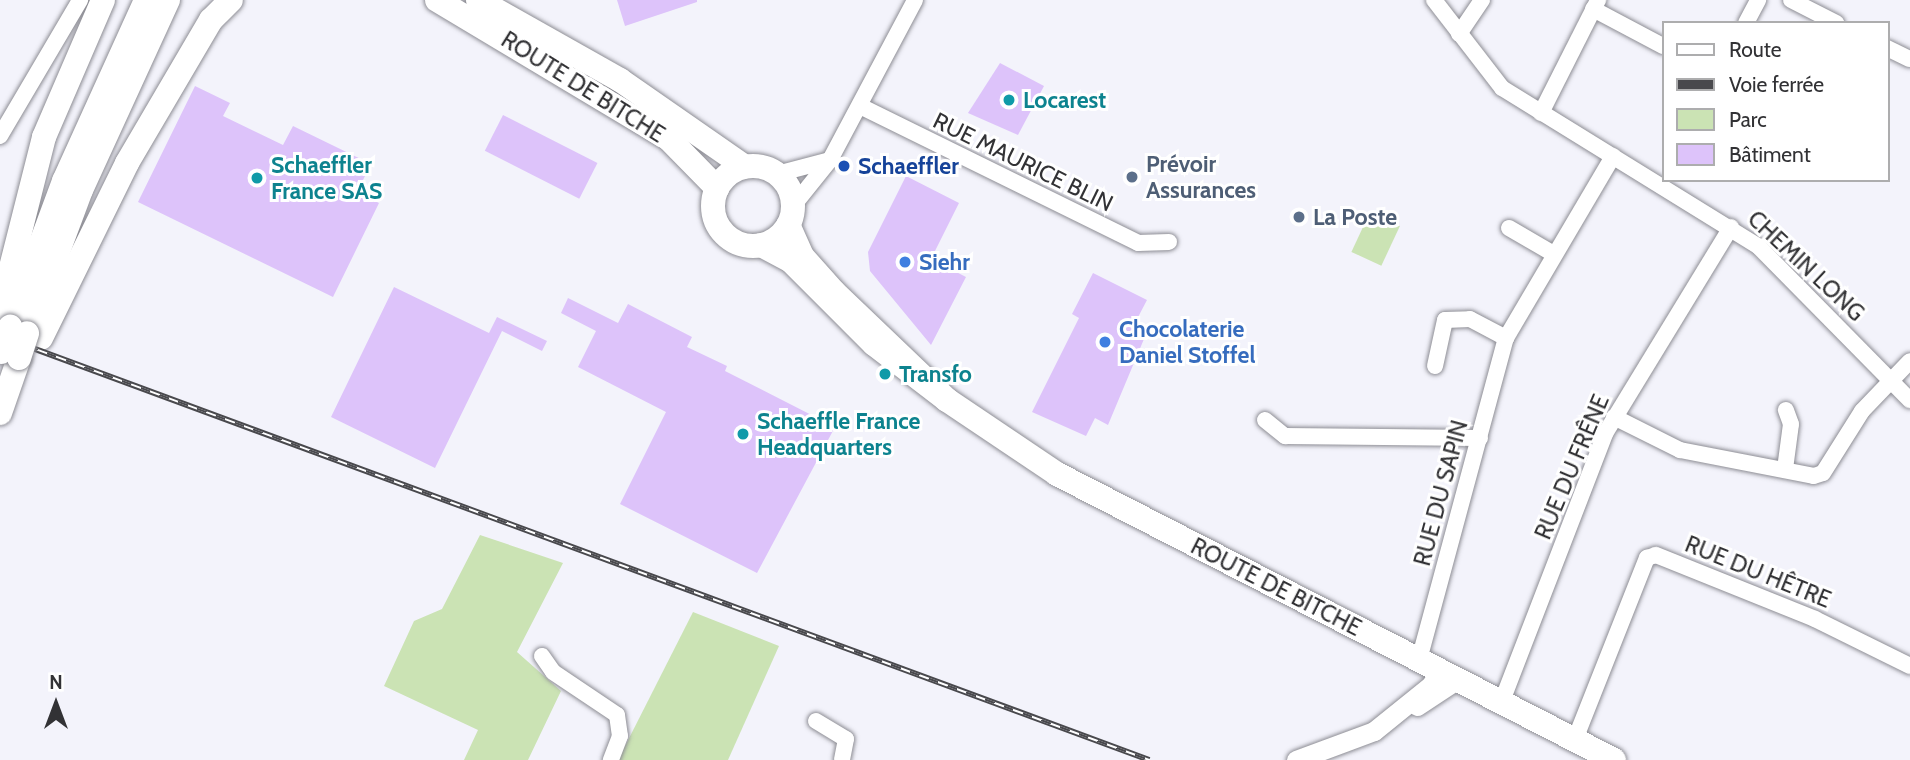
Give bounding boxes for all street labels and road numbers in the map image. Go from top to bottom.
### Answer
street label: ROUTE DE BITCHE [496,26,670,148]
street label: RUE MAURICE BLIN [929,106,1117,218]
street label: CHEMIN LONG [1742,205,1870,327]
street label: RUE DU FRÊNE [1529,390,1615,544]
street label: RUE DU SAPIN [1408,417,1474,569]
street label: RUE DU HÊTRE [1681,530,1835,614]
street label: ROUTE DE BITCHE [1186,532,1366,642]

